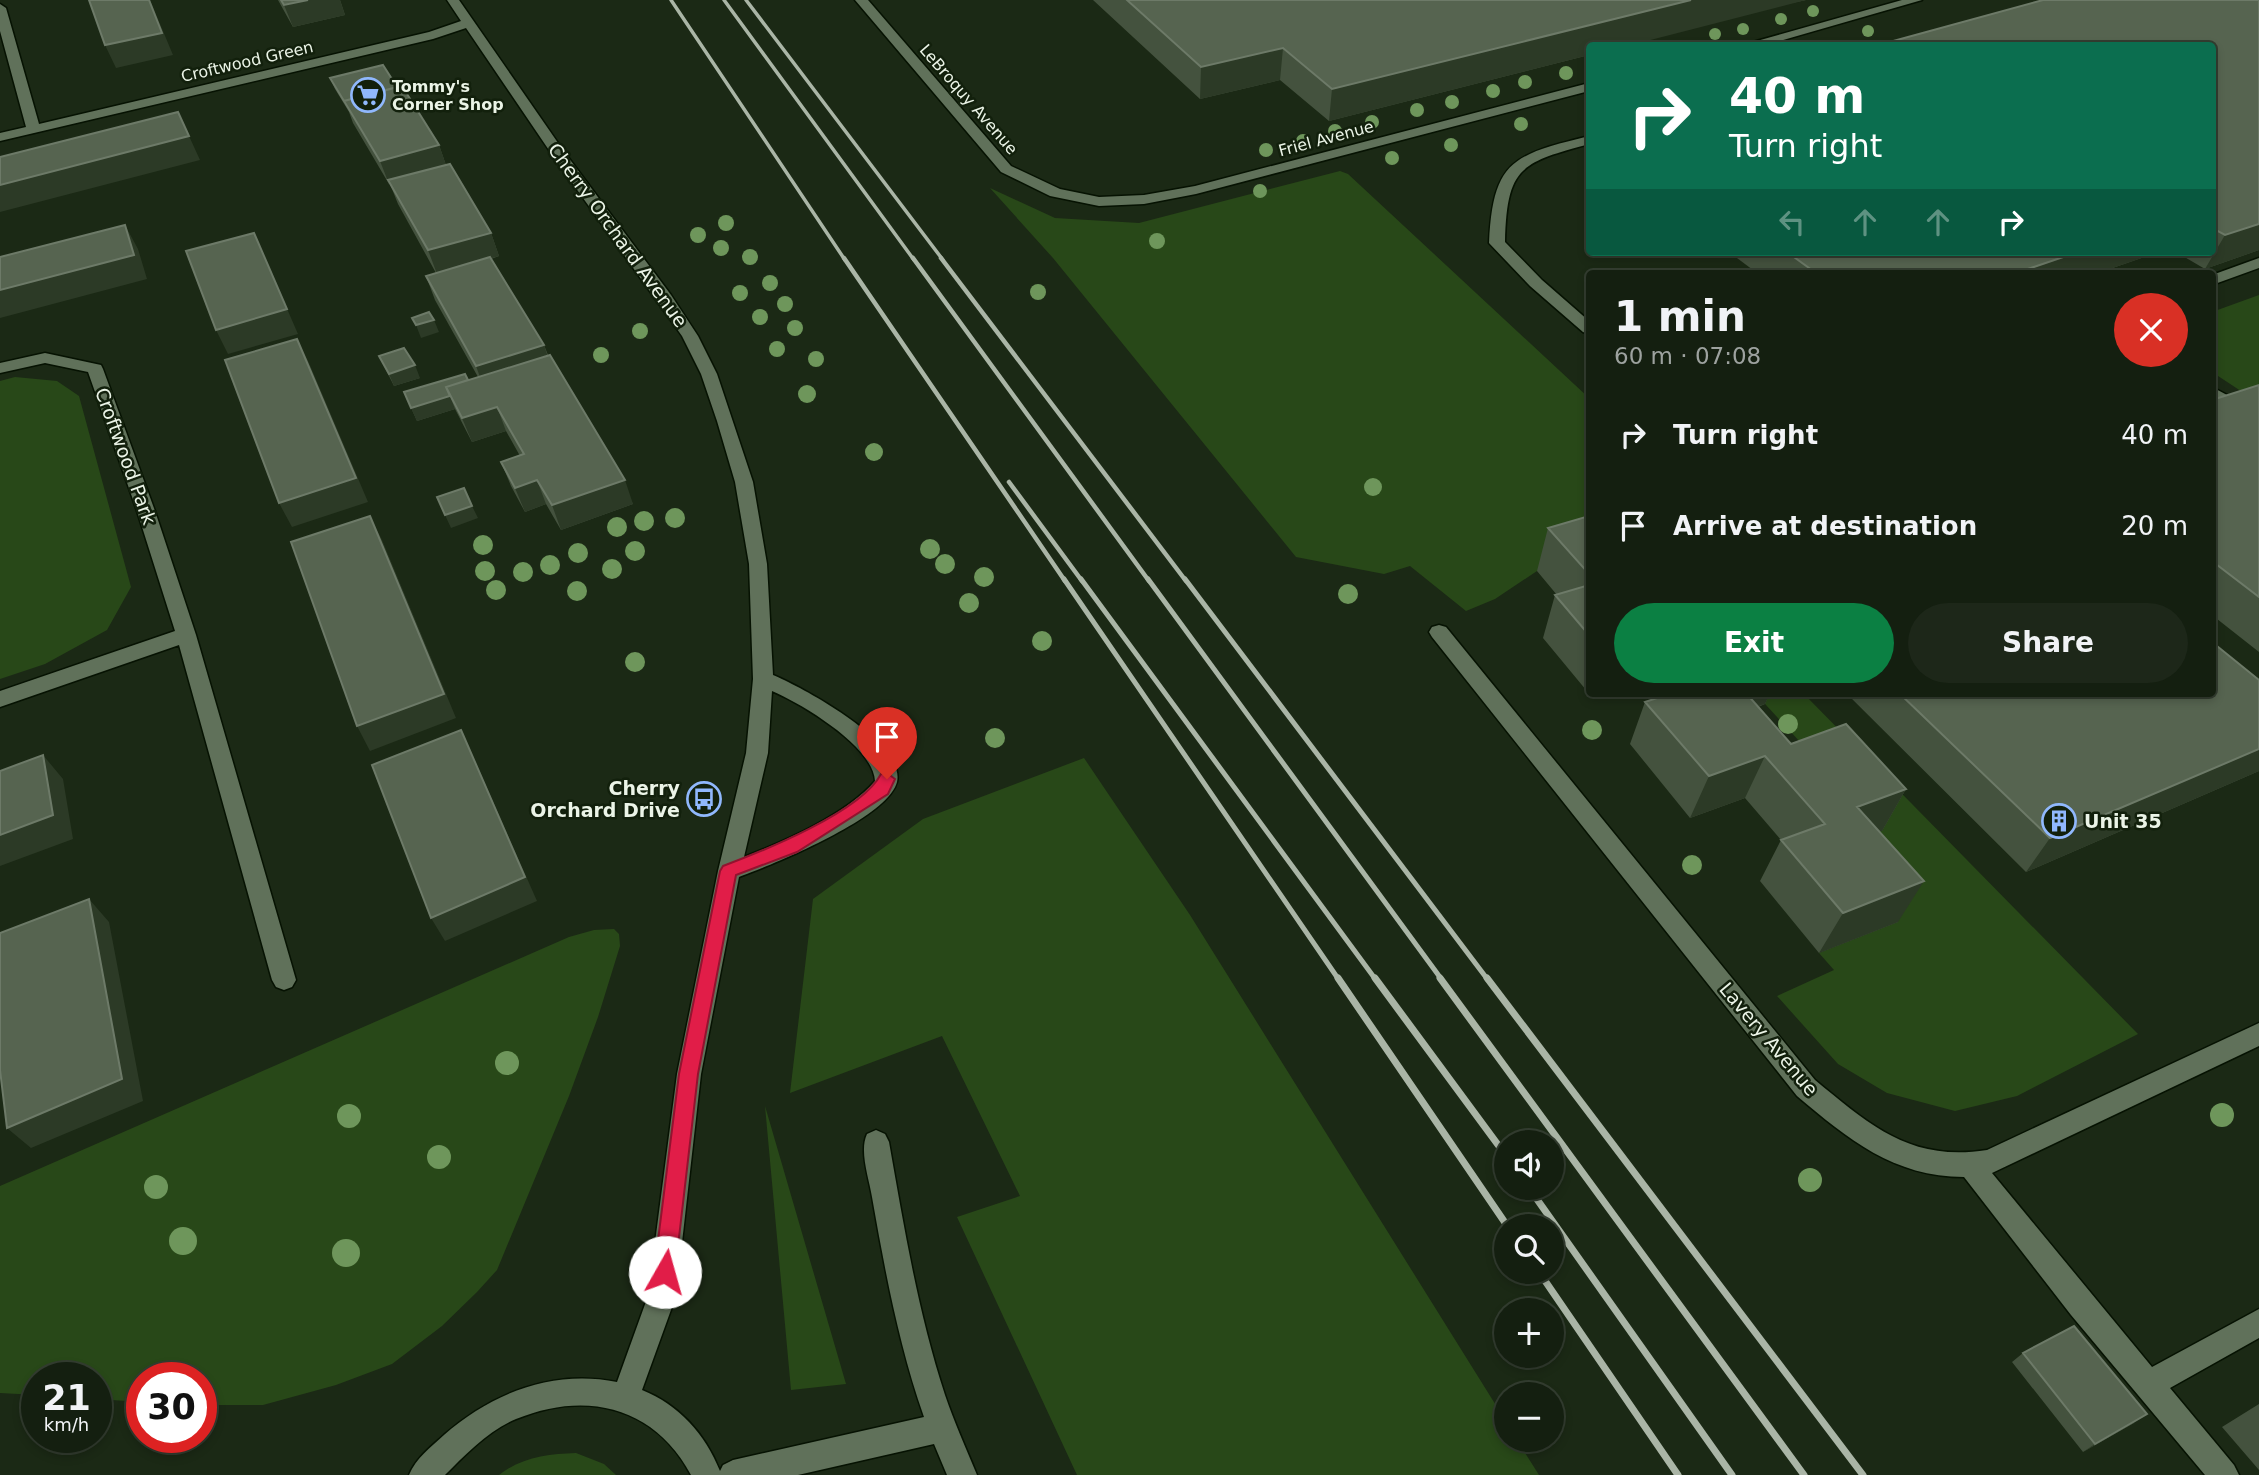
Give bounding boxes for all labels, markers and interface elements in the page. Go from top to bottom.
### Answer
street label: Croftwood Green [179,37,315,86]
street label: LeBroquy Avenue [916,40,1022,158]
text: 40 m [1729,68,1865,125]
icon: right [1614,70,1705,161]
supermarket icon: Tommy's Corner Shop [349,76,387,114]
place label: Tommy's Corner Shop [392,77,504,114]
street label: Friel Avenue [1276,117,1376,160]
text: Turn right [1729,127,1882,165]
street label: Cherry Orchard Avenue [544,139,692,331]
icon: left [1773,203,1811,241]
icon: ahead [1846,203,1884,241]
icon: ahead [1919,203,1957,241]
icon: right [1992,203,2030,241]
text: 1 min [1614,292,1746,341]
button: close [2114,293,2188,367]
text: 60 m · 07:08 [1614,343,1761,369]
street label: Croftwood Park [91,385,161,527]
icon: right [1614,416,1652,454]
text: Turn right [1673,420,1818,450]
text: 40 m [2121,420,2188,450]
icon: arrive [1614,507,1652,545]
text: Arrive at destination [1673,511,1977,541]
text: 20 m [2121,511,2188,541]
button: Exit [1614,603,1894,683]
button: Share [1908,603,2188,683]
pin [857,707,917,779]
icon: arrive [868,718,906,756]
place label: Cherry Orchard Drive [530,777,681,821]
bus stop icon: Cherry Orchard Drive [685,780,723,818]
building icon: Unit 35 [2040,802,2078,840]
place label: Unit 35 [2084,810,2162,832]
street label: Lavery Avenue [1715,978,1823,1100]
map controls [1494,1130,1564,1452]
button: sound [1494,1130,1564,1200]
button: search [1494,1214,1564,1284]
position arrow [628,1235,702,1309]
button: + [1494,1298,1564,1368]
speed limit sign: 30 [126,1362,217,1453]
text: 21 [42,1378,91,1418]
button: − [1494,1382,1564,1452]
text: km/h [44,1414,89,1435]

